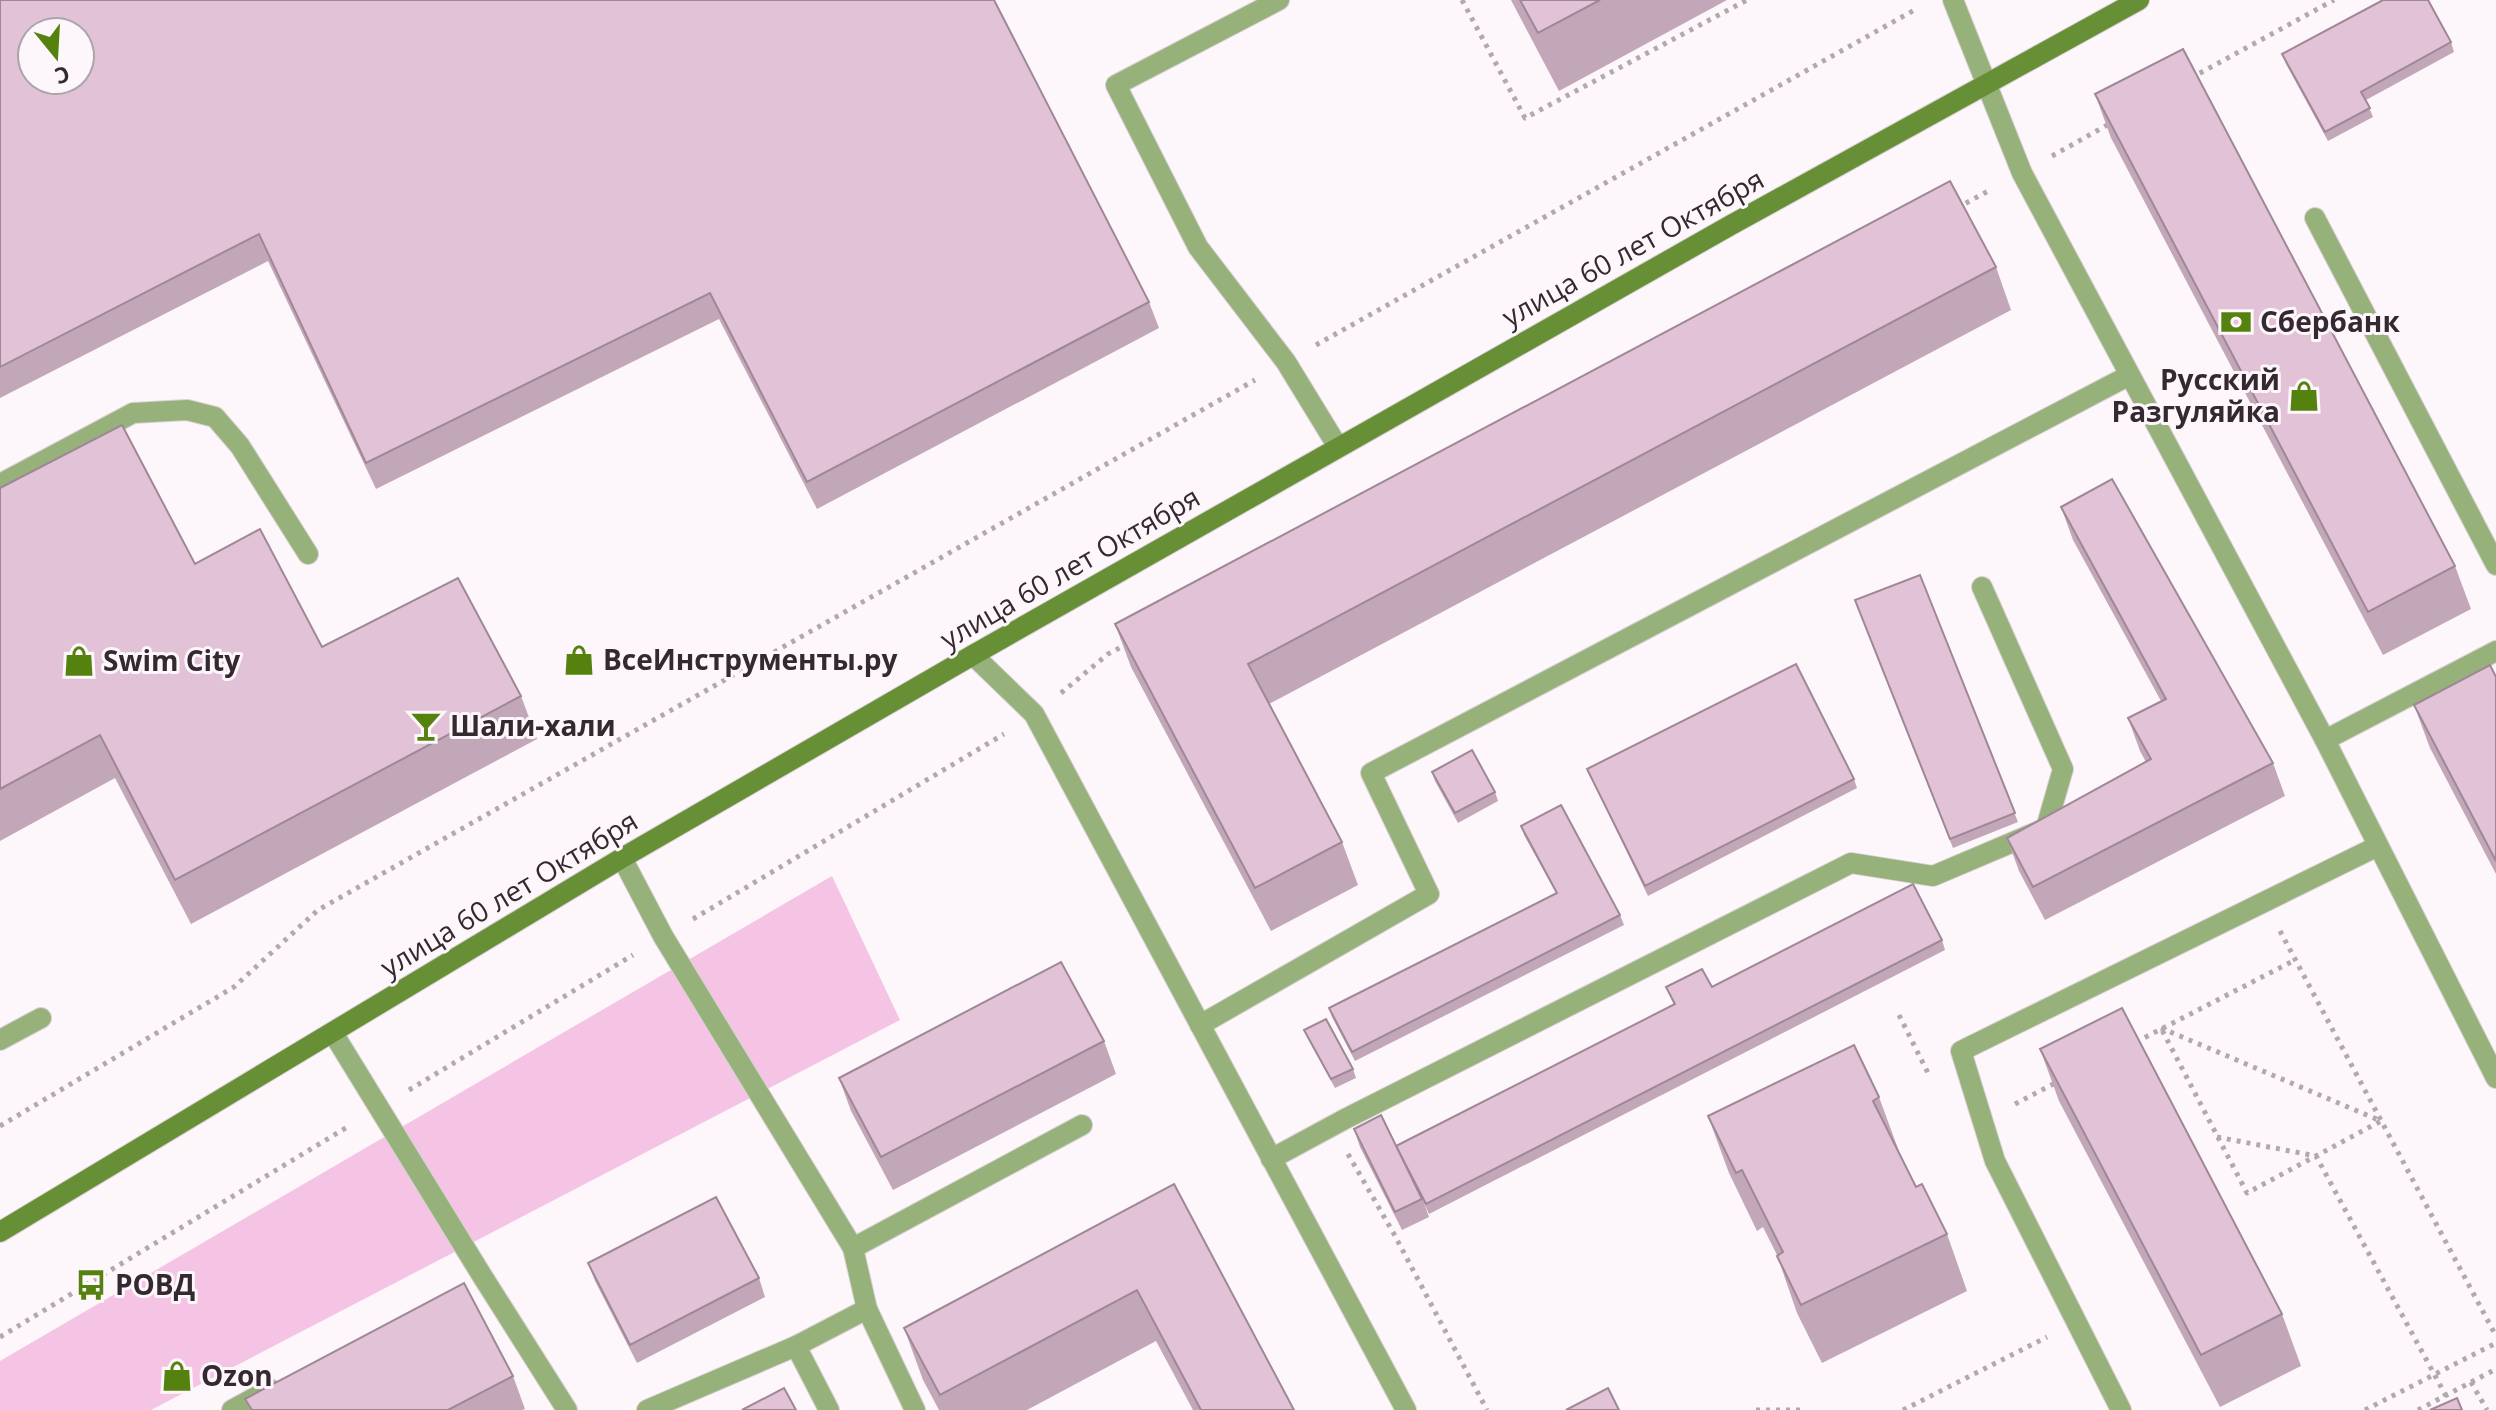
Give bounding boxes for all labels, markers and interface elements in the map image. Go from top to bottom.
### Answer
north arrow [16,16,96,96]
text: С [51,60,74,92]
street label: улица 60 лет Октября [1495,159,1770,335]
place label: Сбербанк [2260,302,2400,340]
bank icon: Сбербанк [2219,305,2253,339]
place label: Русский Разгуляйка [2112,360,2280,430]
shop icon: Русский Разгуляйка [2287,379,2321,413]
street label: улица 60 лет Октября [933,477,1206,657]
place label: ВсеИнструменты.ру [603,640,898,678]
place label: Swim City [103,641,240,679]
shop icon: ВсеИнструменты.ру [562,643,596,677]
shop icon: Swim City [62,644,96,678]
place label: Шали-хали [450,706,616,744]
bar icon: Шали-хали [409,709,443,743]
street label: улица 60 лет Октября [373,801,644,985]
place label: РОВД [115,1265,195,1303]
bus stop icon: РОВД [74,1268,108,1302]
place label: Ozon [201,1356,273,1394]
shop icon: Ozon [160,1359,194,1393]

